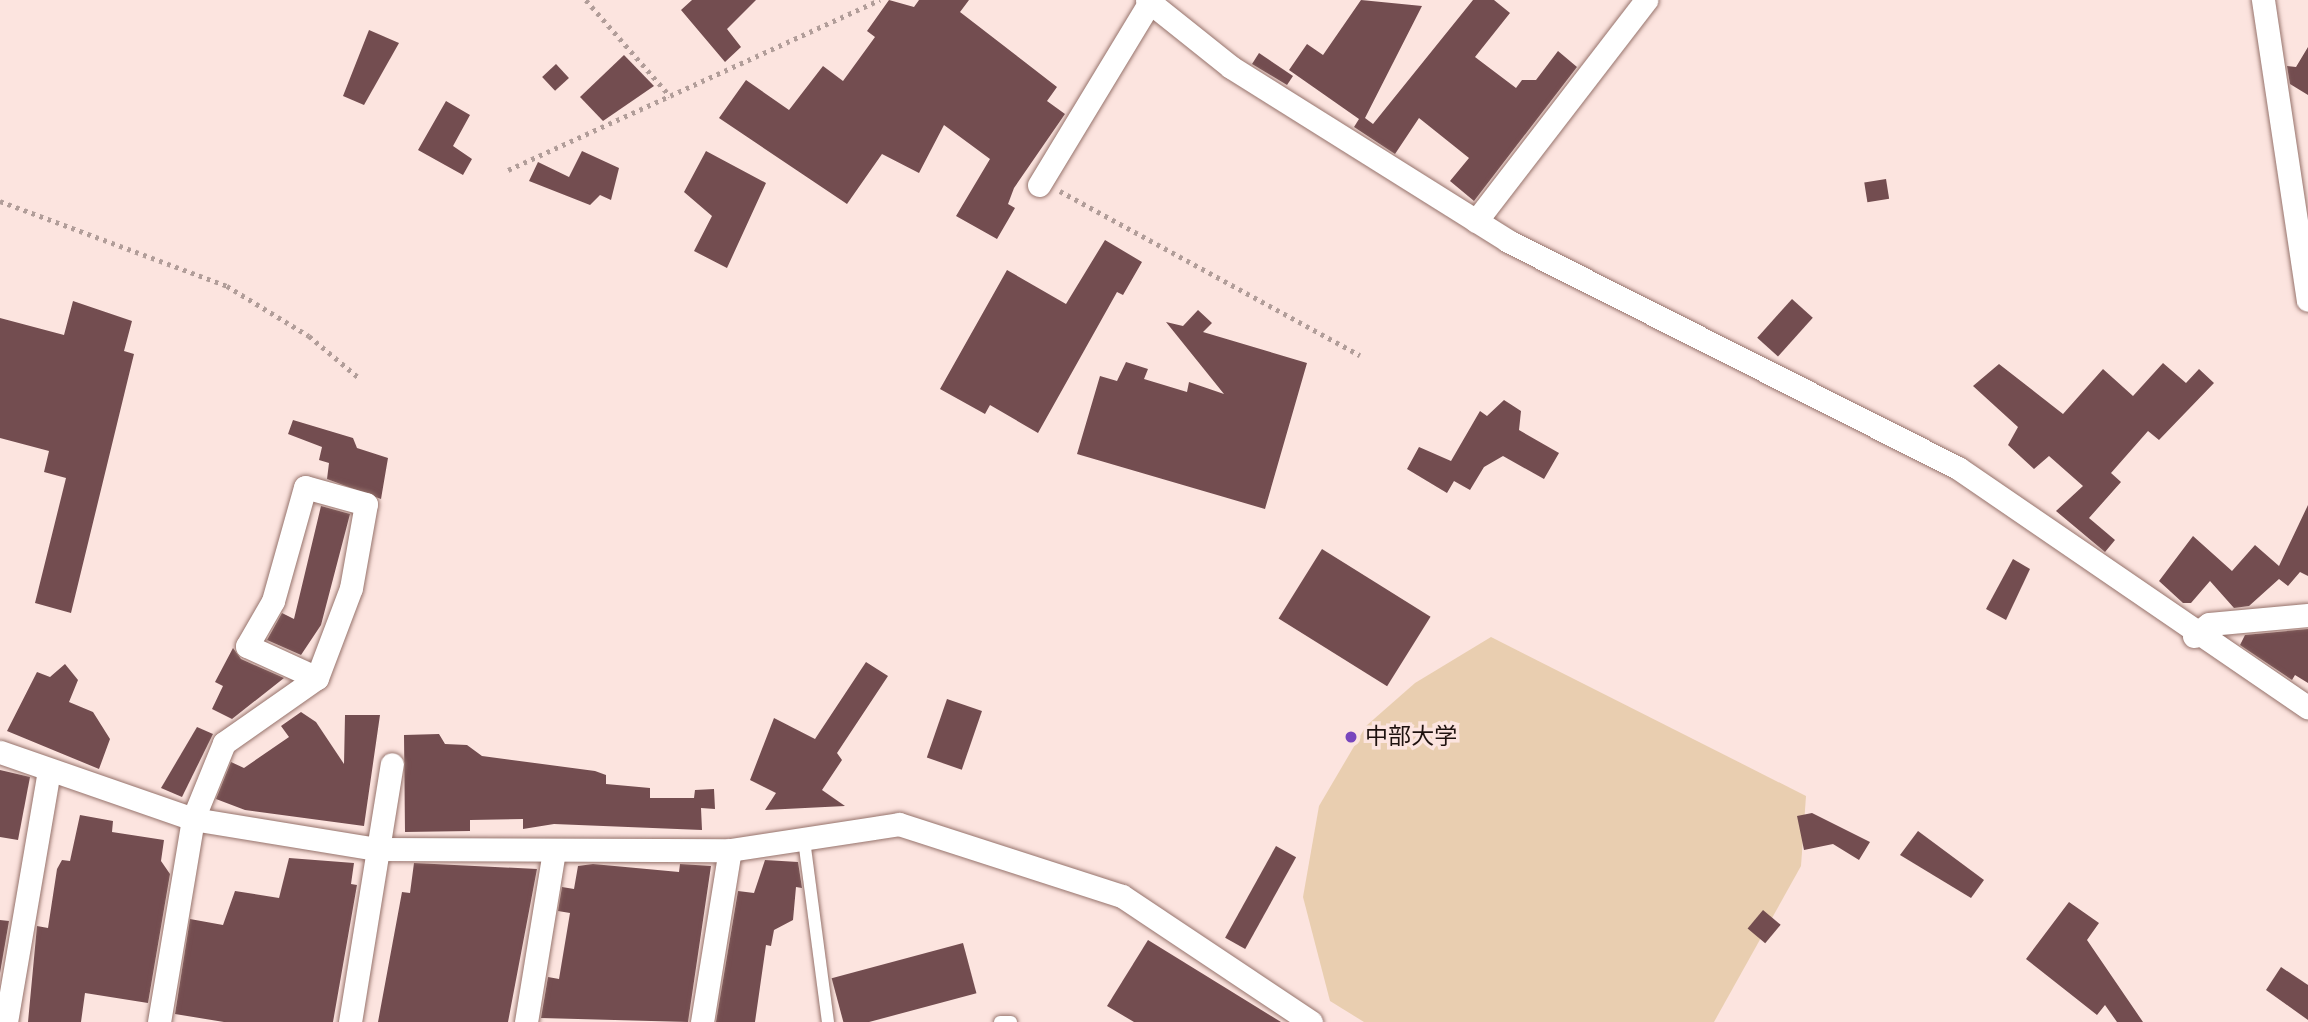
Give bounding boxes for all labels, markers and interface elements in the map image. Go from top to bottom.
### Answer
place label: 中部大学 [1365,723,1457,751]
marker: 中部大学 [1343,729,1359,745]

